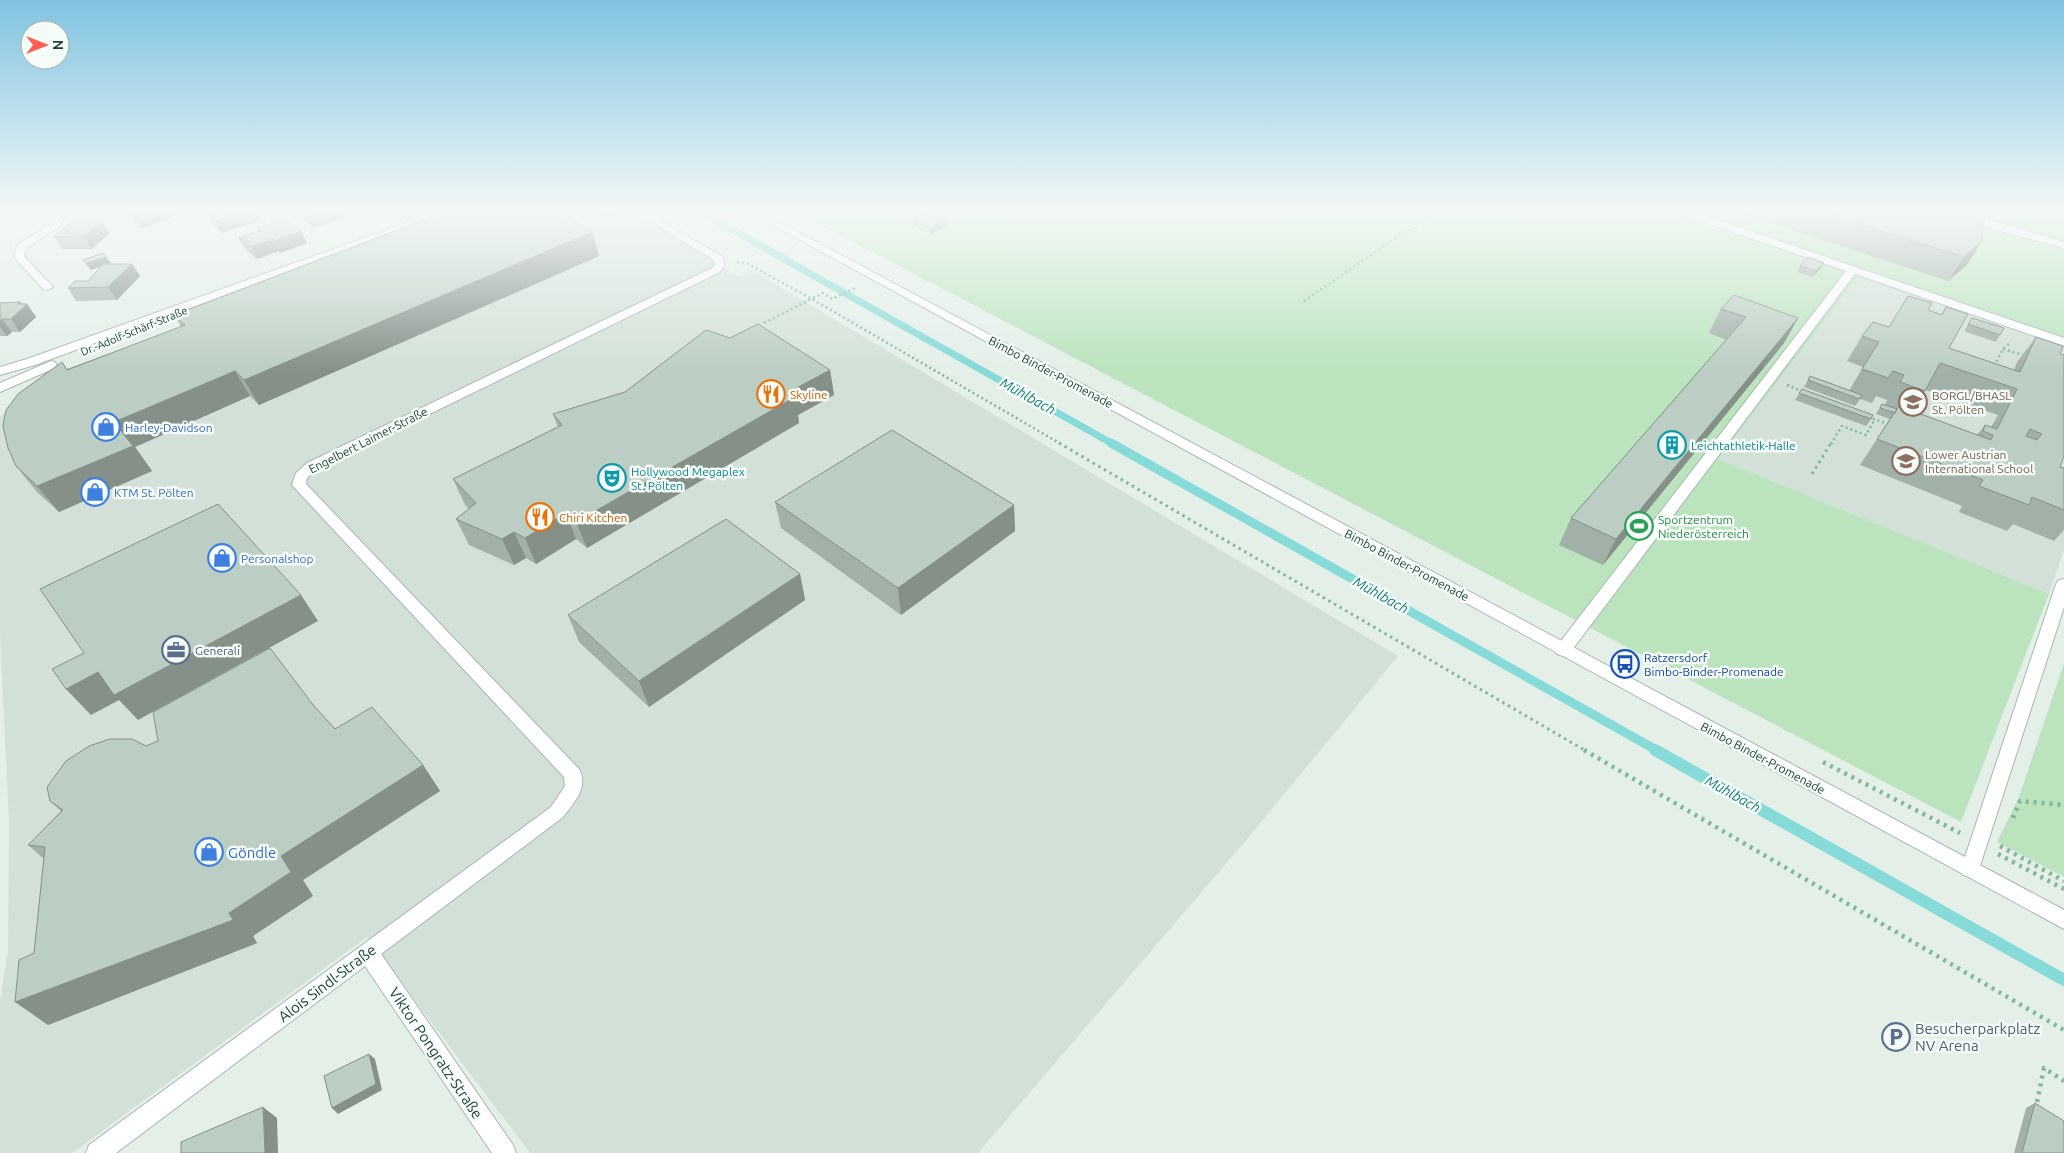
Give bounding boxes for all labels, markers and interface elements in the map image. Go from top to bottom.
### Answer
north arrow [20,20,70,70]
text: N [50,40,66,50]
street label: Dr.-Adolf-Schärf-Straße [79,304,189,358]
street label: Bimbo Binder-Promenade [987,334,1115,410]
water label: Mühlbach [998,374,1058,418]
restaurant icon: Skyline [756,379,786,409]
school or university icon: BORGL/BHASL St. Pölten [1898,387,1928,417]
place label: Skyline [790,388,828,401]
place label: BORGL/BHASL St. Pölten [1932,389,2011,416]
street label: Engelbert Laimer-Straße [306,404,430,476]
shop icon: Harley-Davidson [91,412,121,442]
place label: Harley-Davidson [125,421,213,434]
building icon: Leichtathletik-Halle [1657,430,1687,460]
place label: Leichtathletik-Halle [1691,439,1796,452]
school or university icon: Lower Austrian International School [1891,446,1921,476]
place label: Lower Austrian International School [1925,448,2033,475]
theatre icon: Hollywood Megaplex St. Pölten [597,463,627,493]
place label: Hollywood Megaplex St. Pölten [631,465,745,492]
shop icon: KTM St. Pölten [80,477,110,507]
place label: KTM St. Pölten [114,486,194,499]
restaurant icon: Chiri Kitchen [525,502,555,532]
place label: Chiri Kitchen [559,511,627,524]
sports icon: Sportzentrum Niederösterreich [1624,511,1654,541]
place label: Sportzentrum Niederösterreich [1658,513,1749,540]
street label: Bimbo Binder-Promenade [1343,527,1471,603]
shop icon: Personalshop [207,543,237,573]
place label: Personalshop [241,552,314,565]
water label: Mühlbach [1351,573,1411,617]
office icon: Generali [161,635,191,665]
place label: Generali [195,644,240,657]
bus stop icon: Ratzersdorf Bimbo-Binder-Promenade [1610,649,1640,679]
place label: Ratzersdorf Bimbo-Binder-Promenade [1644,651,1784,678]
street label: Bimbo Binder-Promenade [1699,720,1827,796]
water label: Mühlbach [1703,772,1763,816]
shop icon: Göndle [194,837,224,867]
place label: Göndle [228,844,276,861]
street label: Alois Sindl-Straße [275,941,379,1025]
street label: Viktor Pongratz-Straße [386,984,486,1122]
place label: Besucherparkplatz NV Arena [1915,1020,2040,1054]
parking icon: Besucherparkplatz NV Arena [1881,1022,1911,1052]

